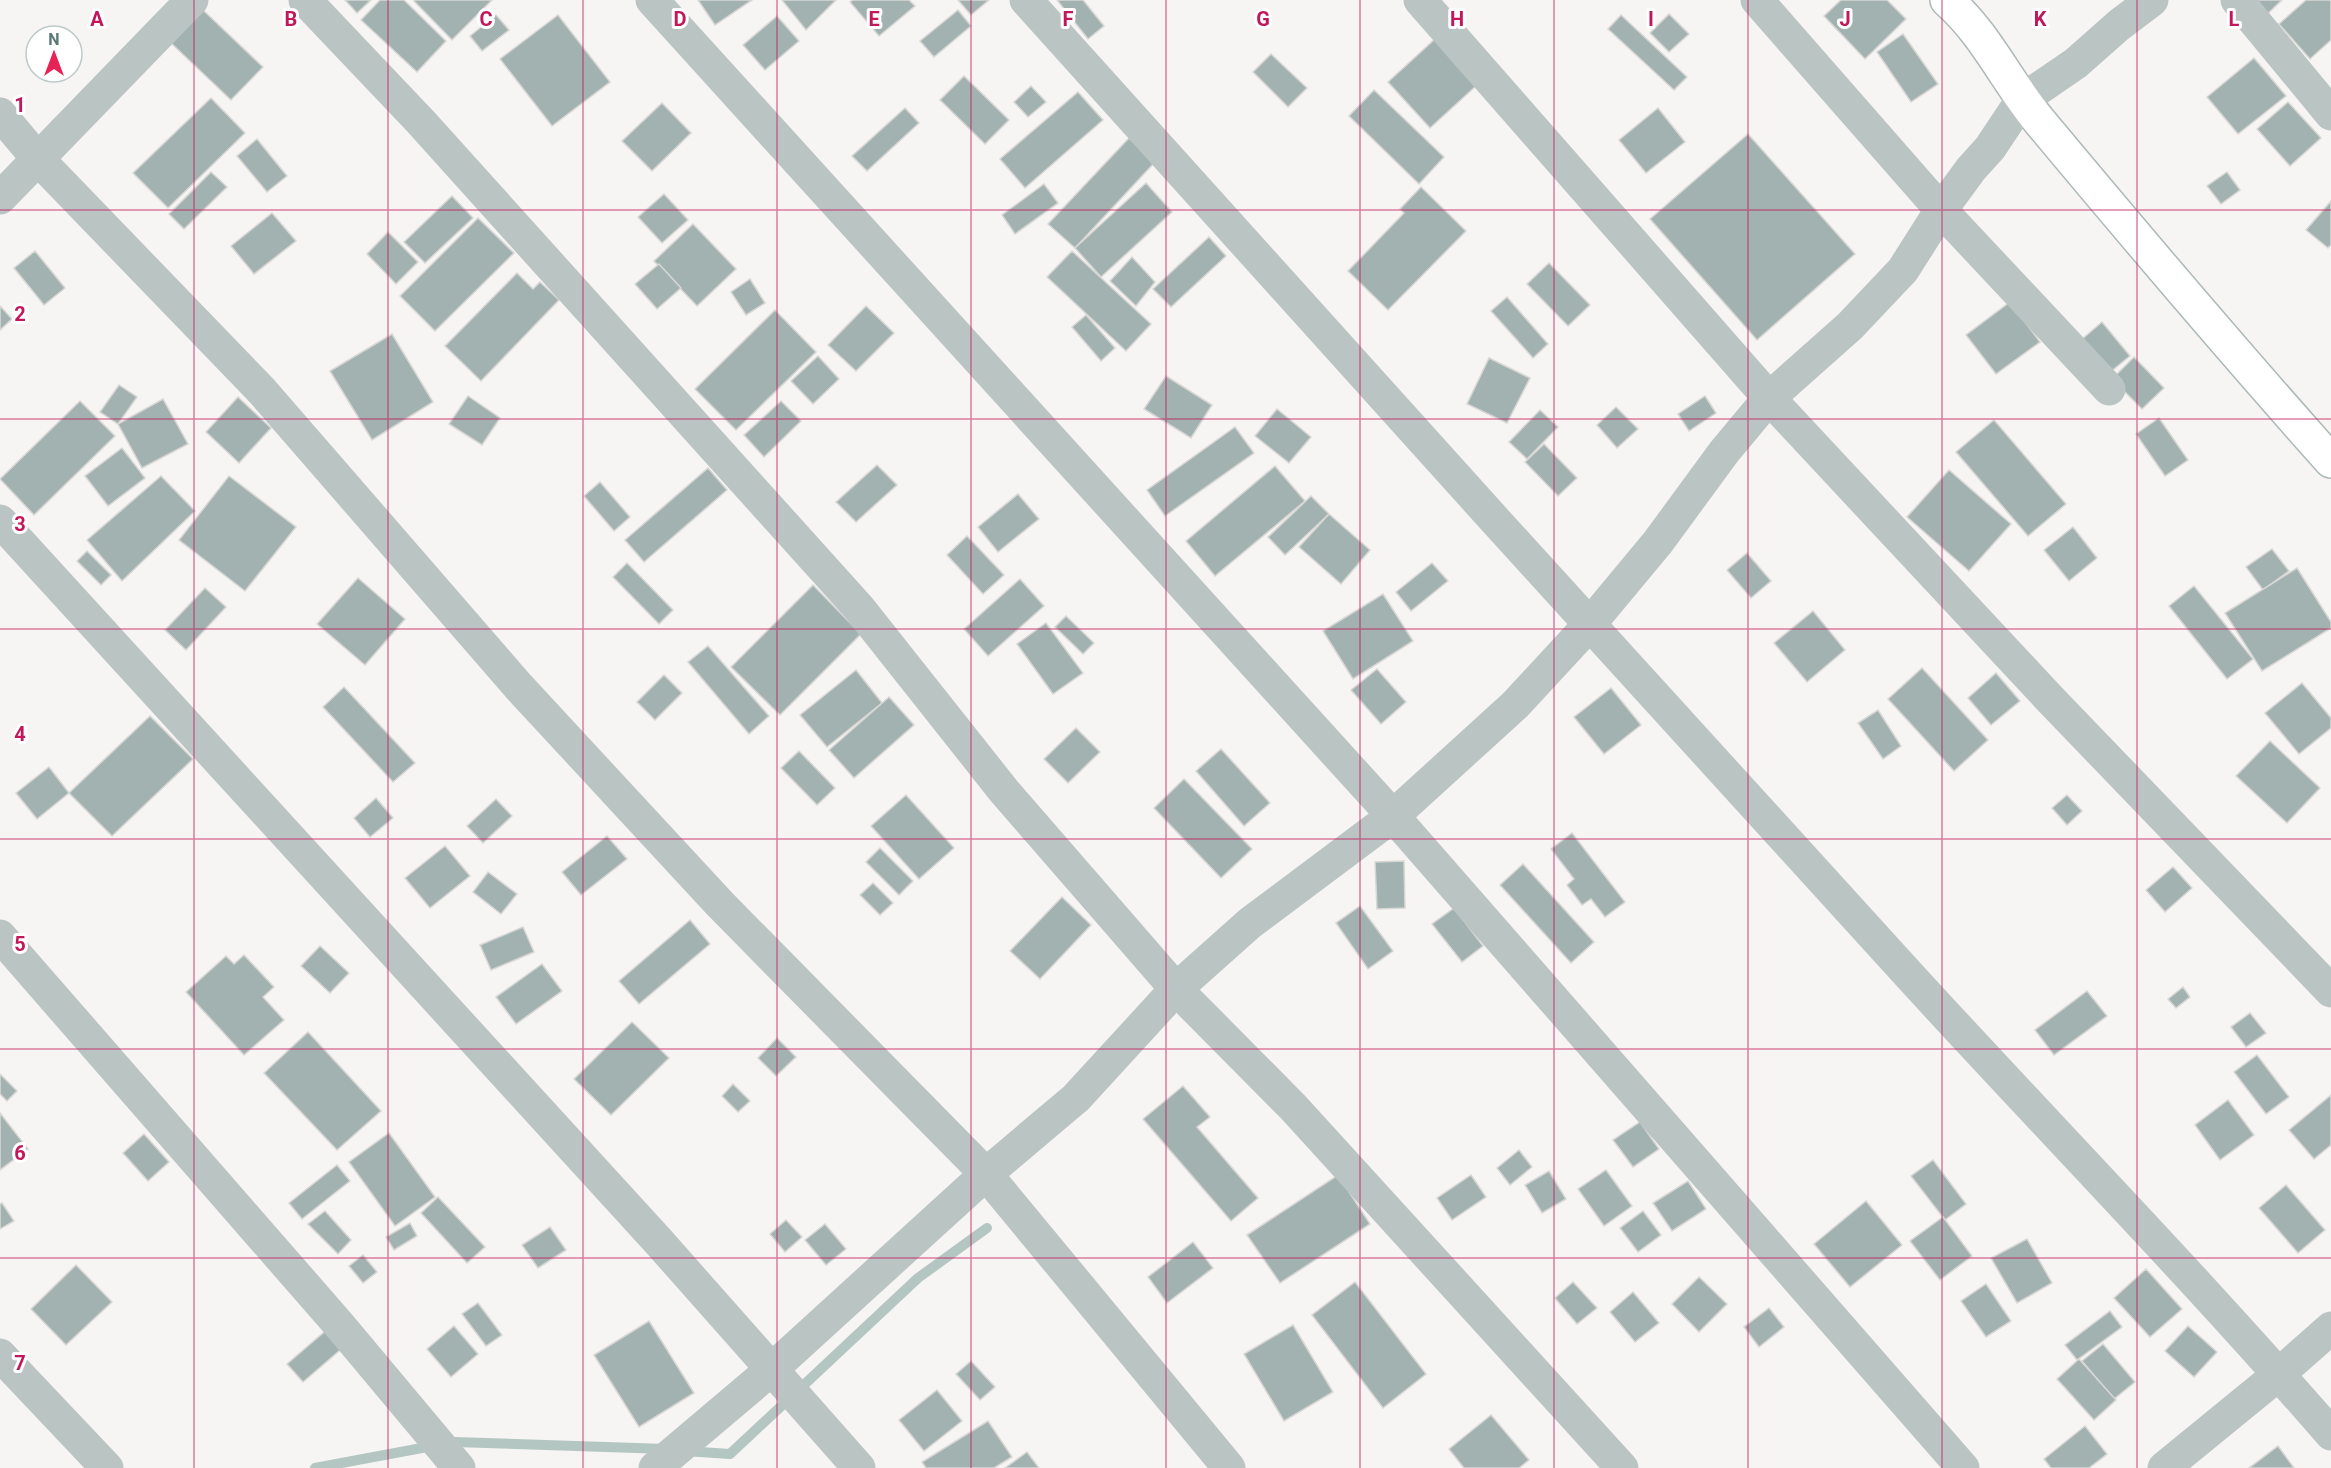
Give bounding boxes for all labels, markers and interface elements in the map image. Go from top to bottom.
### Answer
text: A [90,7,104,31]
text: B [285,7,297,31]
text: C [479,7,493,31]
text: D [674,7,687,31]
text: E [868,7,880,31]
text: F [1063,7,1074,31]
text: G [1256,7,1270,31]
text: H [1450,7,1464,31]
text: I [1648,7,1654,31]
text: J [1839,7,1851,31]
text: K [2034,7,2047,31]
text: L [2229,7,2240,31]
north arrow [24,24,84,84]
text: N [48,30,60,49]
text: 1 [14,93,26,117]
text: 2 [14,302,26,326]
text: 3 [14,512,26,536]
text: 4 [14,722,26,746]
text: 5 [14,932,26,956]
text: 6 [14,1141,26,1165]
text: 7 [14,1351,26,1375]

